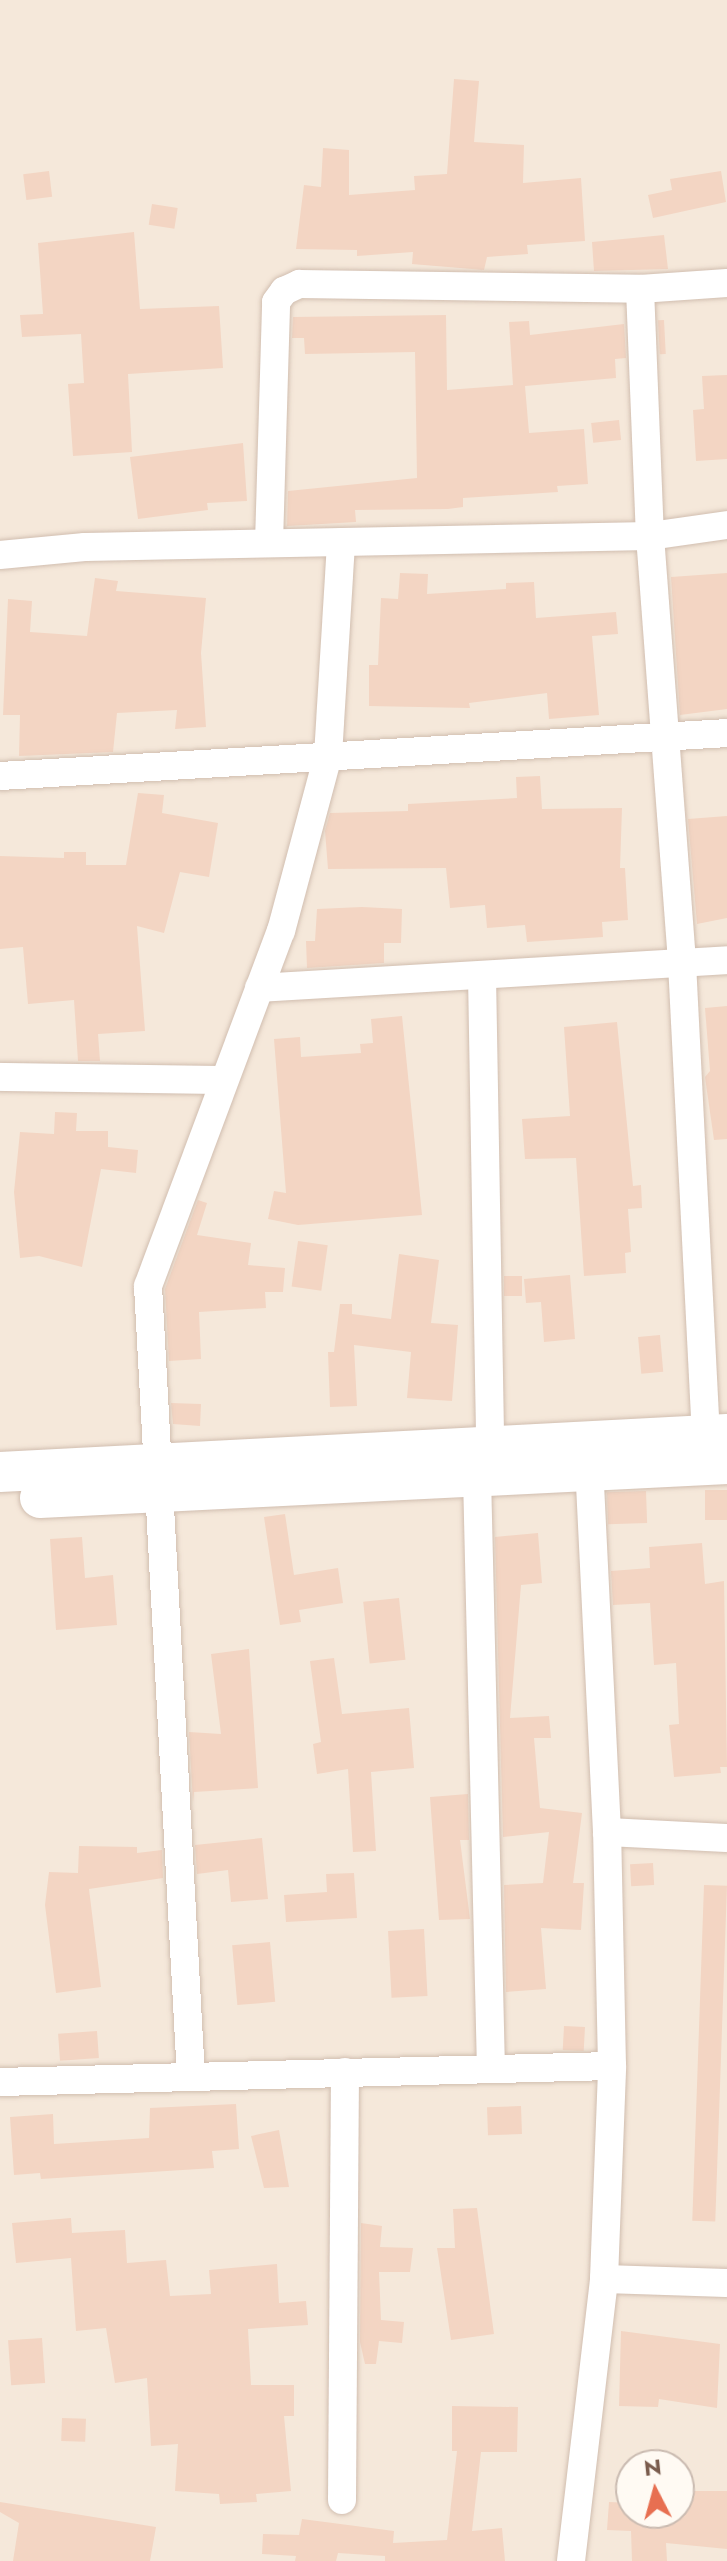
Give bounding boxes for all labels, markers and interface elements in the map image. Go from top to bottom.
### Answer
north arrow [615,2449,695,2529]
text: N [642,2450,663,2484]

